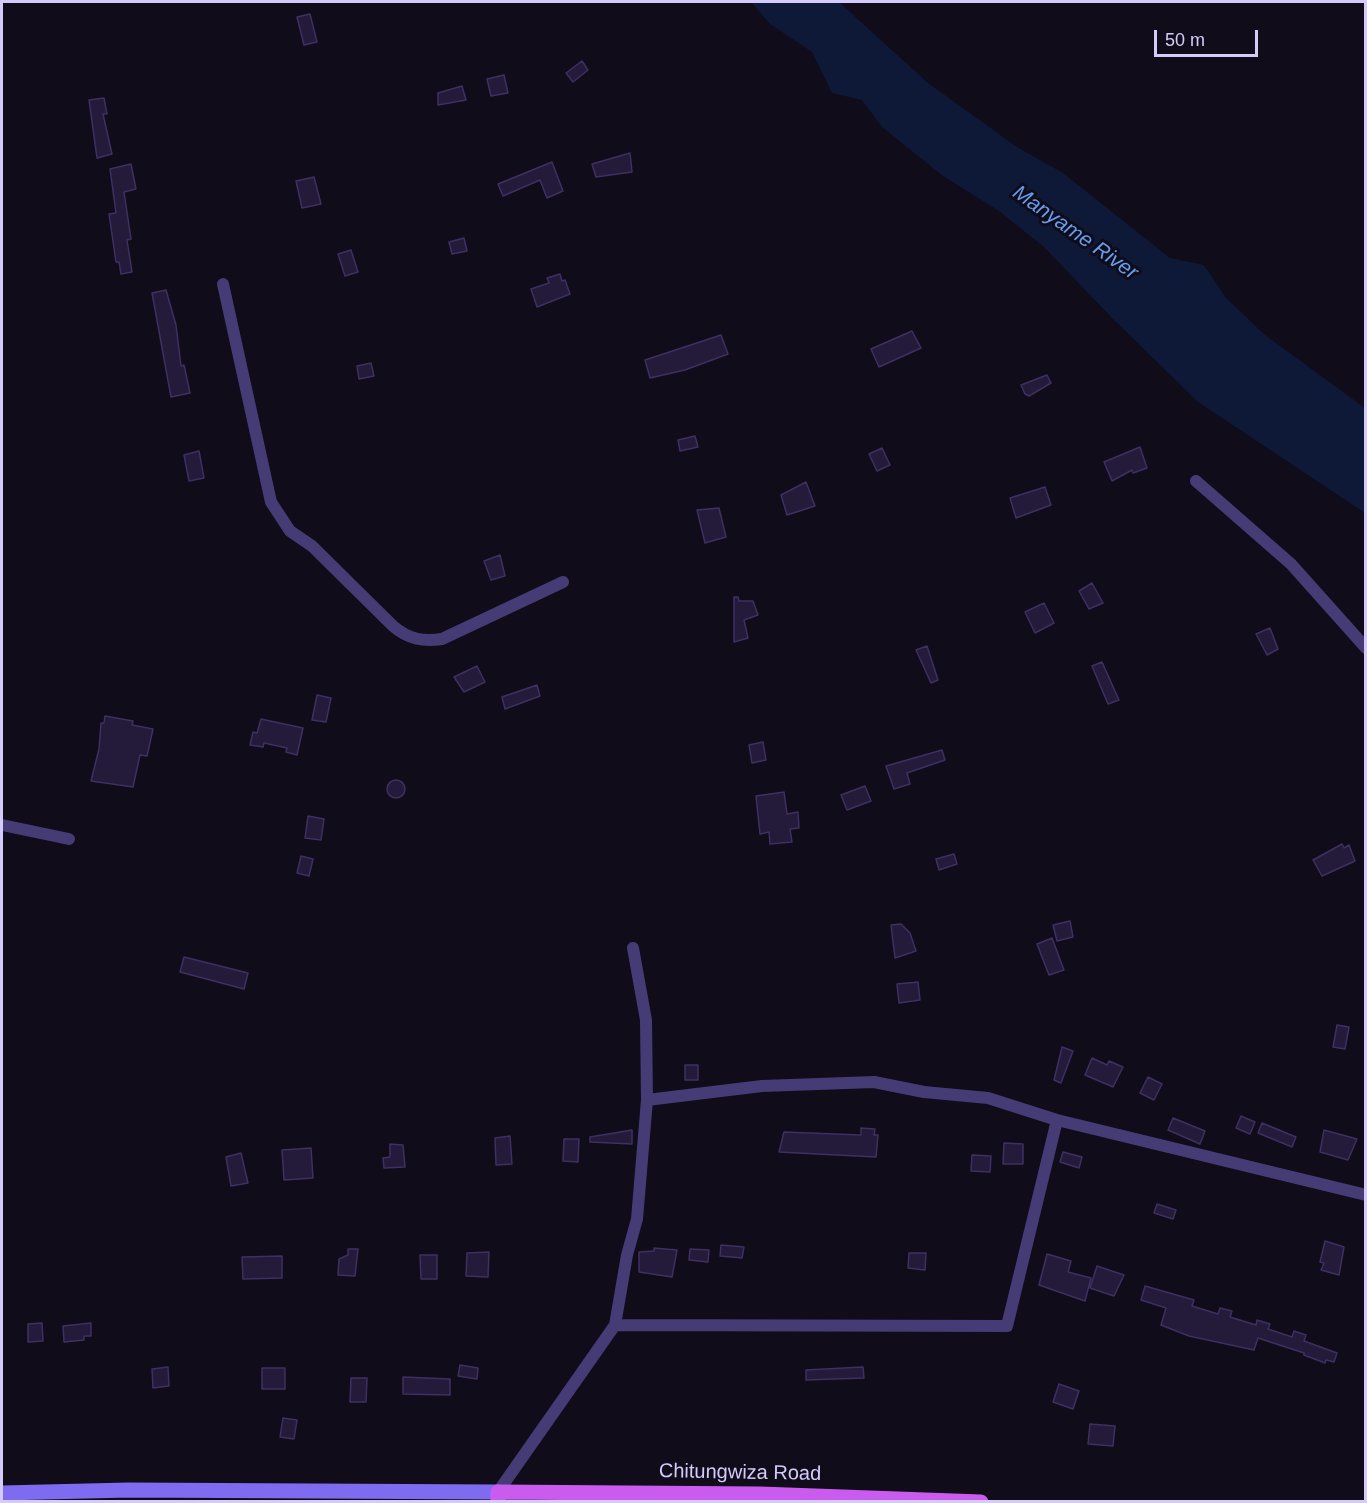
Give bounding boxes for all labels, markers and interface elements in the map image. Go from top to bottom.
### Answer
scale bar [1157,18,1260,56]
text: 50 m [1165,30,1205,50]
water label: Manyame River [1008,181,1142,285]
street label: Chitungwiza Road [659,1460,821,1486]

